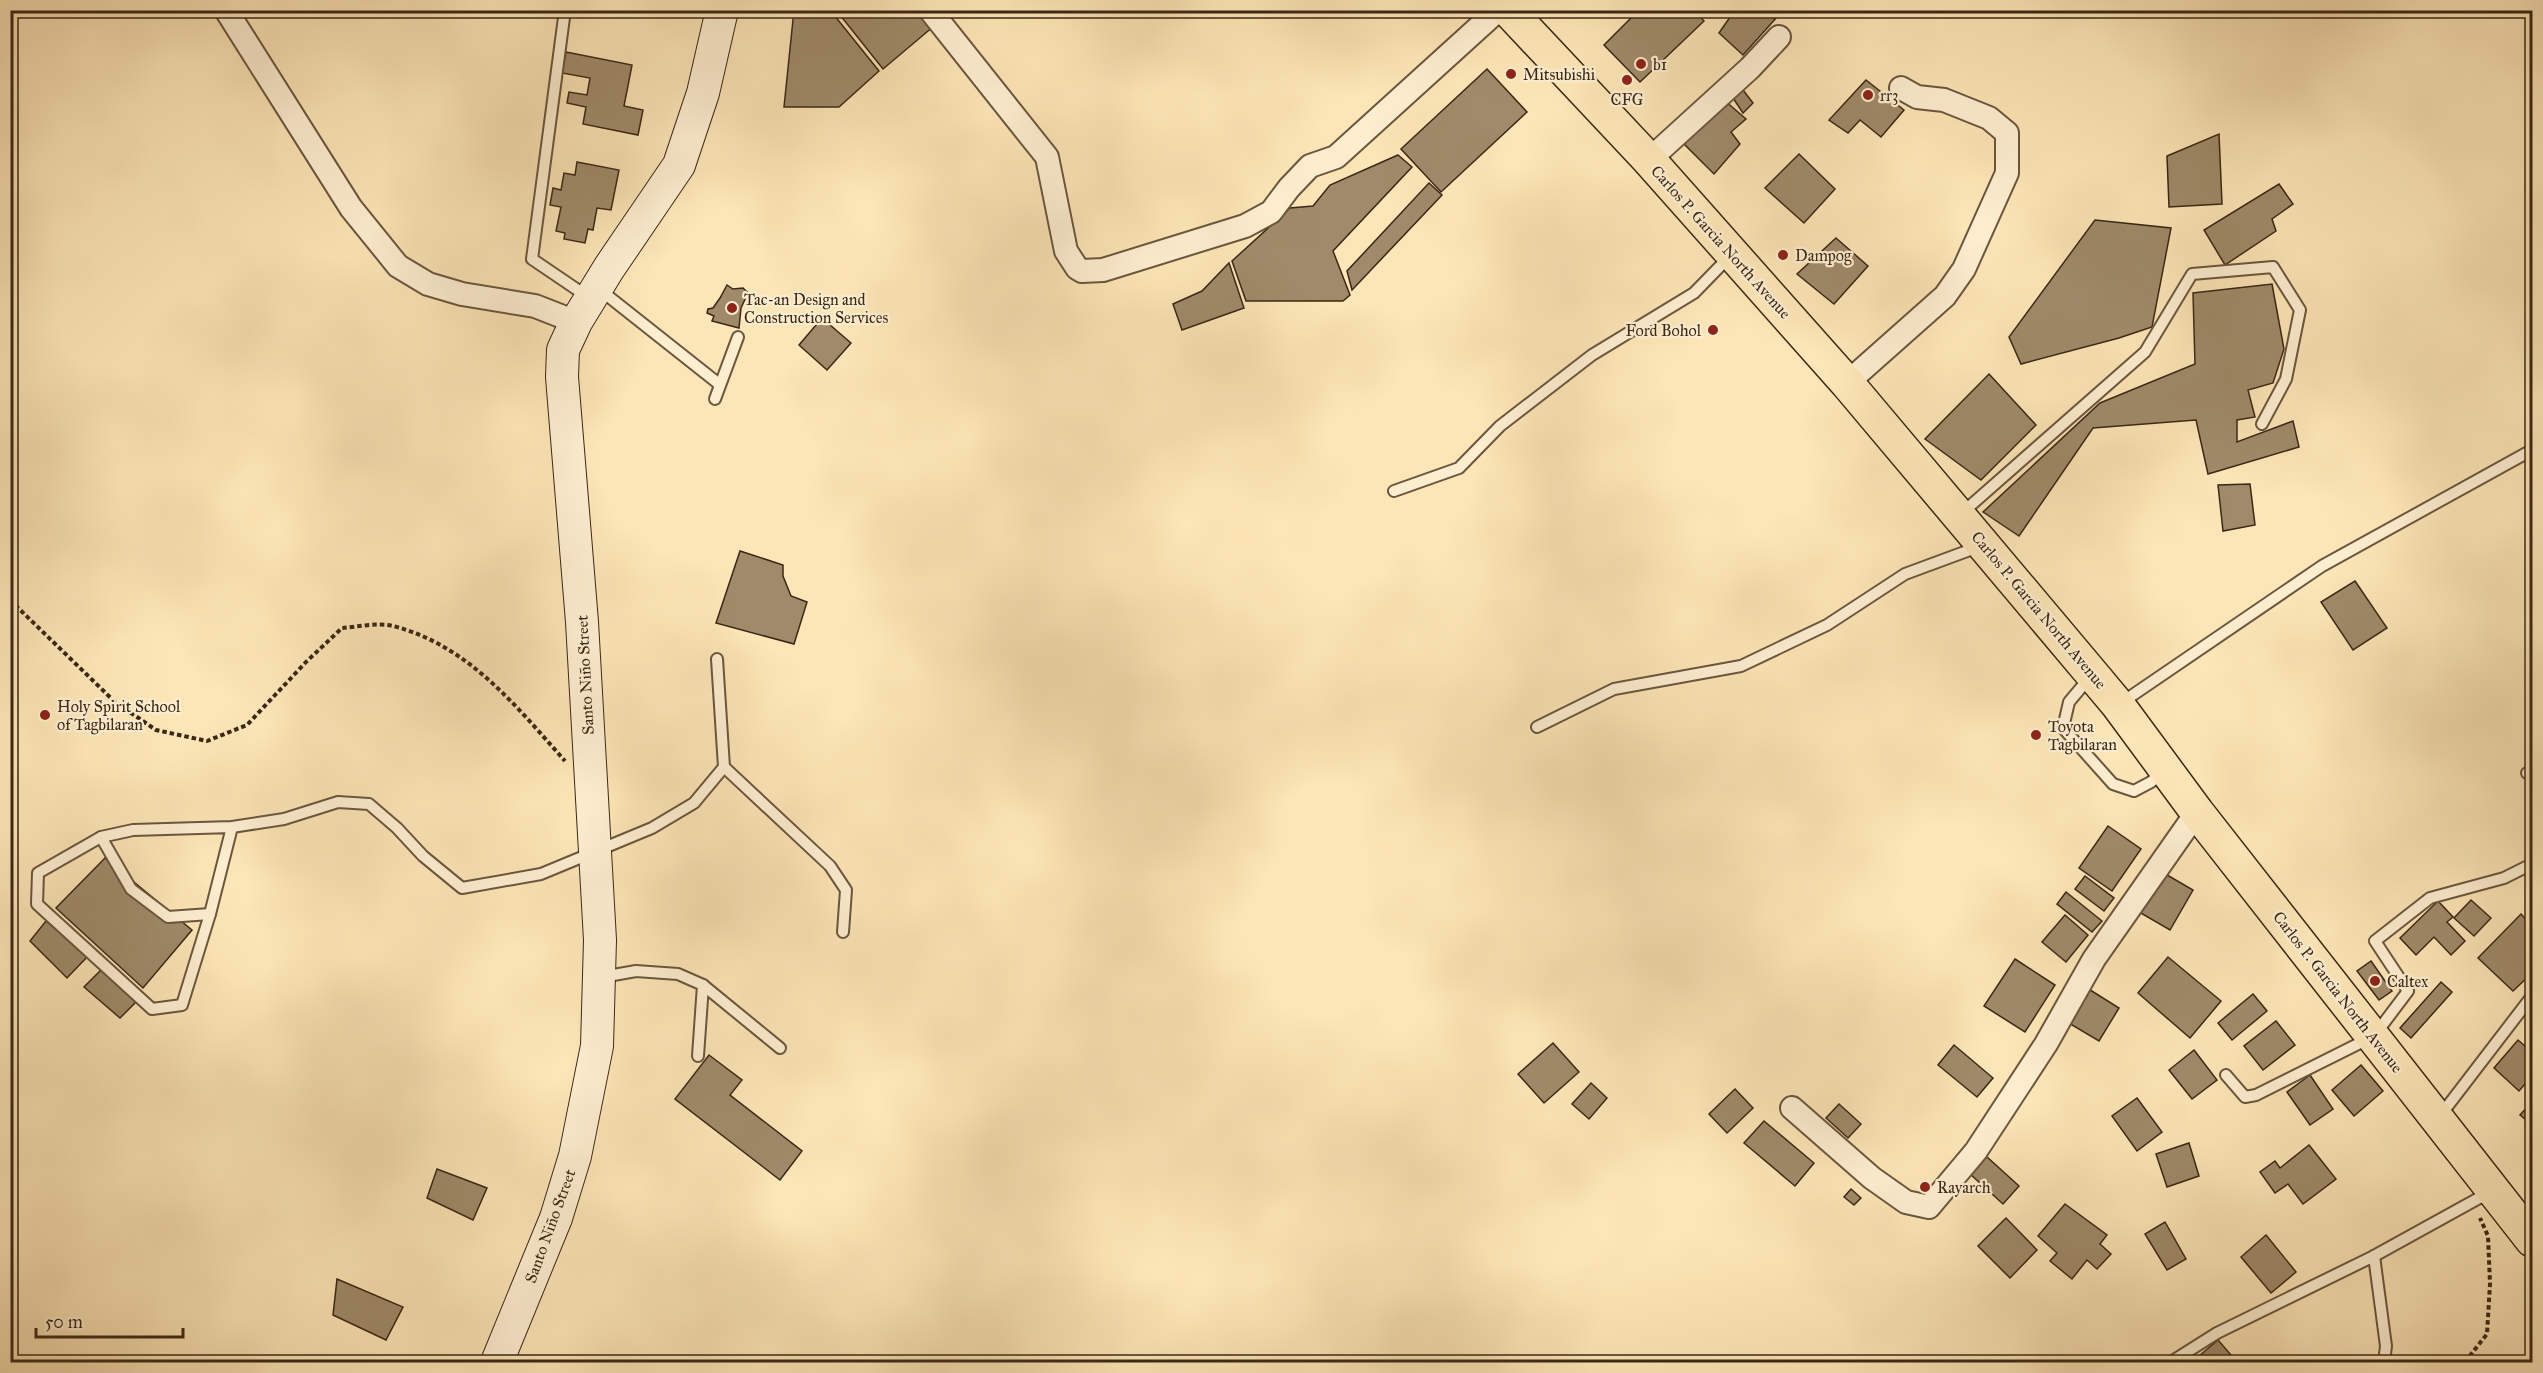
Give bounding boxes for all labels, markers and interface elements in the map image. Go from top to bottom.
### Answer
place label: b1 [1653,55,1667,74]
marker: b1 [1634,57,1648,71]
place label: Mitsubishi [1523,65,1596,84]
marker: Mitsubishi [1504,67,1518,81]
marker: CFG [1620,73,1634,87]
place label: rr3 [1880,86,1898,105]
marker: rr3 [1861,88,1875,102]
place label: CFG [1610,90,1644,109]
street label: Carlos P. Garcia North Avenue [1647,161,1795,323]
place label: Dampog [1795,246,1852,266]
marker: Dampog [1776,248,1790,262]
place label: Tac-an Design and Construction Services [744,290,888,327]
marker: Tac-an Design and Construction Services [725,301,739,315]
place label: Ford Bohol [1625,321,1702,340]
marker: Ford Bohol [1706,323,1720,337]
street label: Carlos P. Garcia North Avenue [1968,527,2111,693]
street label: Santo Niño Street [572,614,598,735]
place label: Holy Spirit School of Tagbilaran [57,697,181,735]
marker: Holy Spirit School of Tagbilaran [38,708,52,722]
place label: Toyota Tagbilaran [2048,717,2117,755]
marker: Toyota Tagbilaran [2029,728,2043,742]
street label: Carlos P. Garcia North Avenue [2269,907,2407,1077]
place label: Caltex [2387,972,2428,991]
marker: Caltex [2368,974,2382,988]
street label: Santo Niño Street [521,1166,580,1286]
place label: Rayarch [1937,1178,1991,1197]
marker: Rayarch [1918,1180,1932,1194]
scale bar [36,1301,183,1339]
text: 50 m [45,1311,83,1333]

